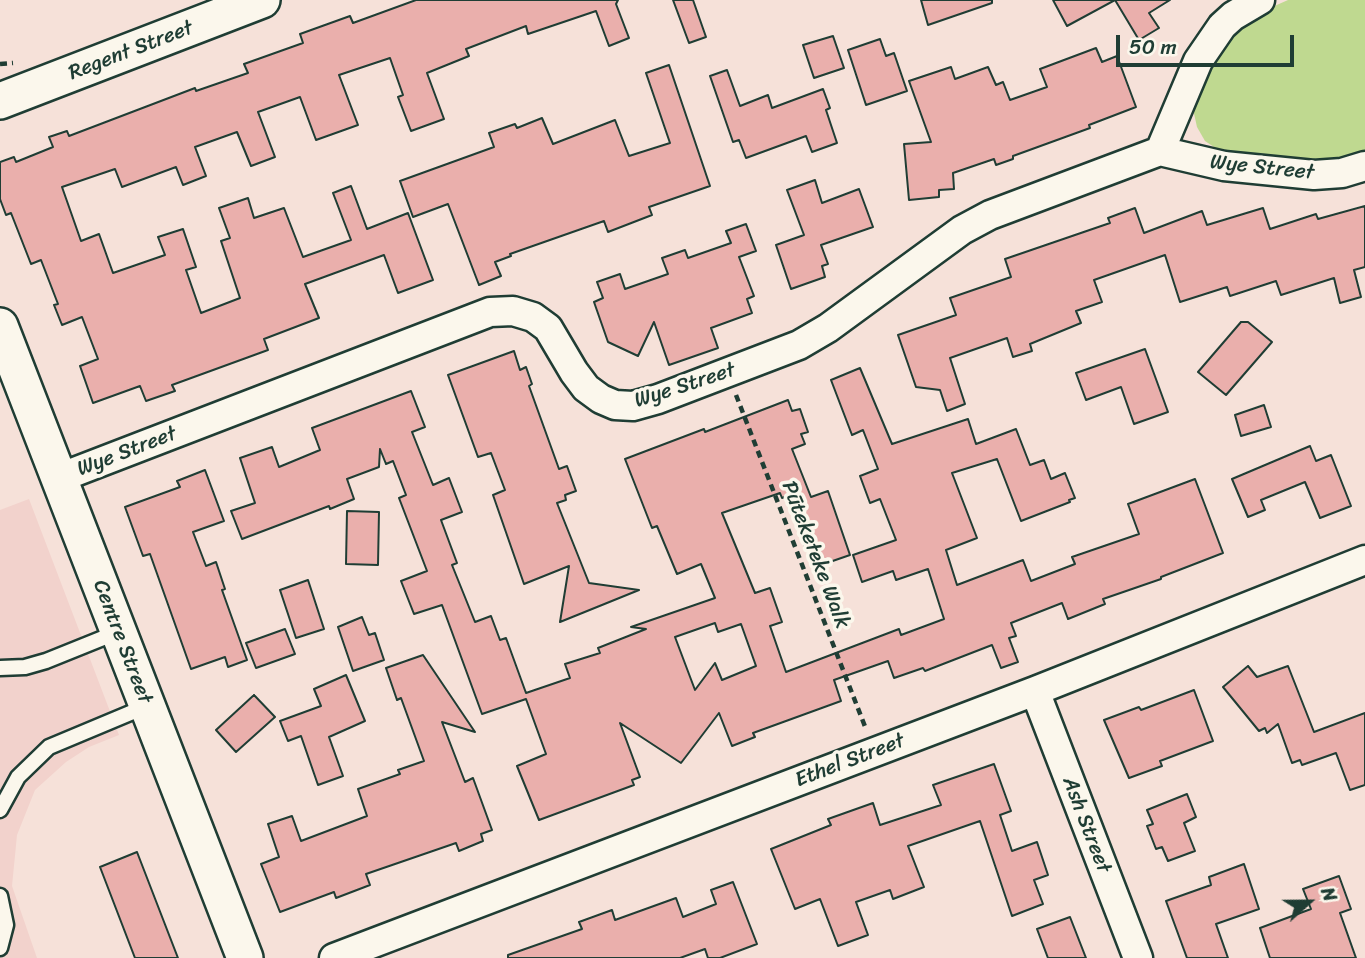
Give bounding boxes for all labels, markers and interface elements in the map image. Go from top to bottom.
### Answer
street label: Regent Street [65,16,197,86]
scale bar [1120,21,1298,65]
text: 50 m [1129,28,1177,66]
street label: Wye Street [1209,150,1315,186]
street label: Wye Street [631,358,739,414]
street label: Wye Street [74,422,180,482]
street label: Pūteketeke Walk [775,478,855,632]
street label: Centre Street [87,577,157,707]
street label: Ethel Street [792,729,908,793]
street label: Ash Street [1056,773,1116,877]
north arrow [1274,867,1344,937]
text: N [1311,882,1347,906]

